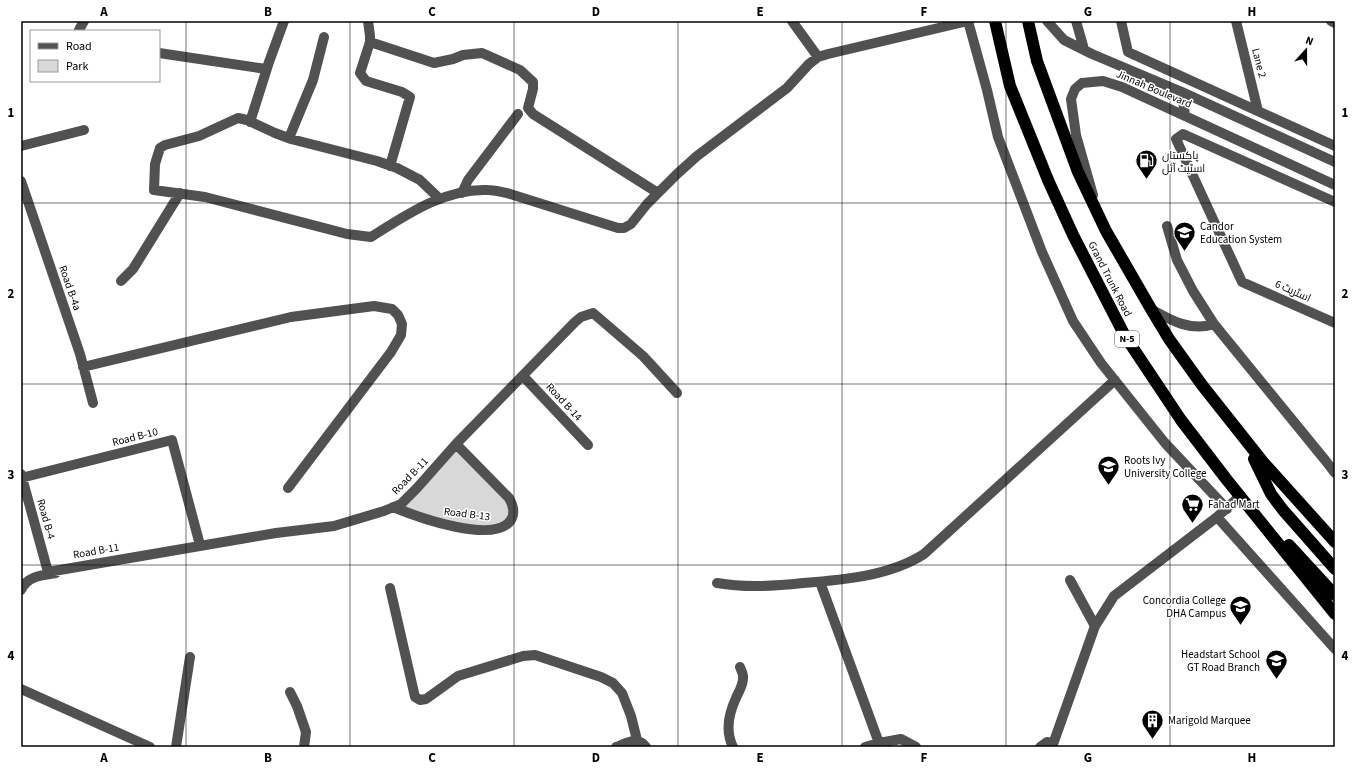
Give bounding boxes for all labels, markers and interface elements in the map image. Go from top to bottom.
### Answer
text: A [99,3,108,21]
text: B [264,3,272,21]
text: C [428,3,436,21]
text: D [592,3,600,21]
text: E [756,3,764,21]
text: F [921,3,928,21]
text: G [1084,3,1092,21]
text: H [1248,3,1256,21]
legend [30,30,160,82]
north arrow [1286,30,1326,70]
text: N [1303,33,1316,49]
text: Road [66,38,92,55]
street label: Lane 2 [1248,47,1270,79]
text: Park [66,58,88,75]
street label: Jinnah Boulevard [1114,66,1194,112]
text: 1 [8,104,15,122]
text: 1 [1342,104,1349,122]
fuel station icon: پاکستان اسٹیٹ آئل [1133,148,1159,181]
place label: پاکستان اسٹیٹ آئل [1162,148,1205,176]
school or university icon: Candor Education System [1171,219,1197,252]
place label: Candor Education System [1200,219,1282,247]
street label: Grand Trunk Road [1085,239,1135,319]
street label: Road B-4a [55,263,85,313]
street label: اسٹریٹ 6 [1273,276,1313,306]
text: 2 [8,285,15,303]
text: 2 [1342,285,1349,303]
road number: N-5 [1115,331,1139,347]
street label: Road B-14 [543,380,586,425]
street label: Road B-10 [111,424,159,450]
school or university icon: Roots Ivy University College [1095,453,1121,486]
place label: Roots Ivy University College [1124,453,1207,481]
street label: Road B-11 [388,454,432,498]
text: 3 [8,466,15,484]
text: 3 [1342,466,1349,484]
supermarket icon: Fahad Mart [1179,491,1205,524]
street label: Road B-4 [33,497,59,541]
place label: Fahad Mart [1208,497,1260,512]
street label: Road B-13 [443,504,491,524]
street label: Road B-11 [72,540,120,562]
place label: Concordia College DHA Campus [1143,593,1227,621]
school or university icon: Concordia College DHA Campus [1228,593,1254,626]
text: 4 [8,647,15,665]
place label: Headstart School GT Road Branch [1181,647,1260,675]
school or university icon: Headstart School GT Road Branch [1263,647,1289,680]
text: 4 [1342,647,1349,665]
building icon: Marigold Marquee [1139,707,1165,740]
place label: Marigold Marquee [1168,713,1251,728]
text: A [99,749,108,767]
text: B [264,749,272,767]
text: C [428,749,436,767]
text: D [592,749,600,767]
text: E [756,749,764,767]
text: F [921,749,928,767]
text: G [1084,749,1092,767]
text: H [1248,749,1256,767]

